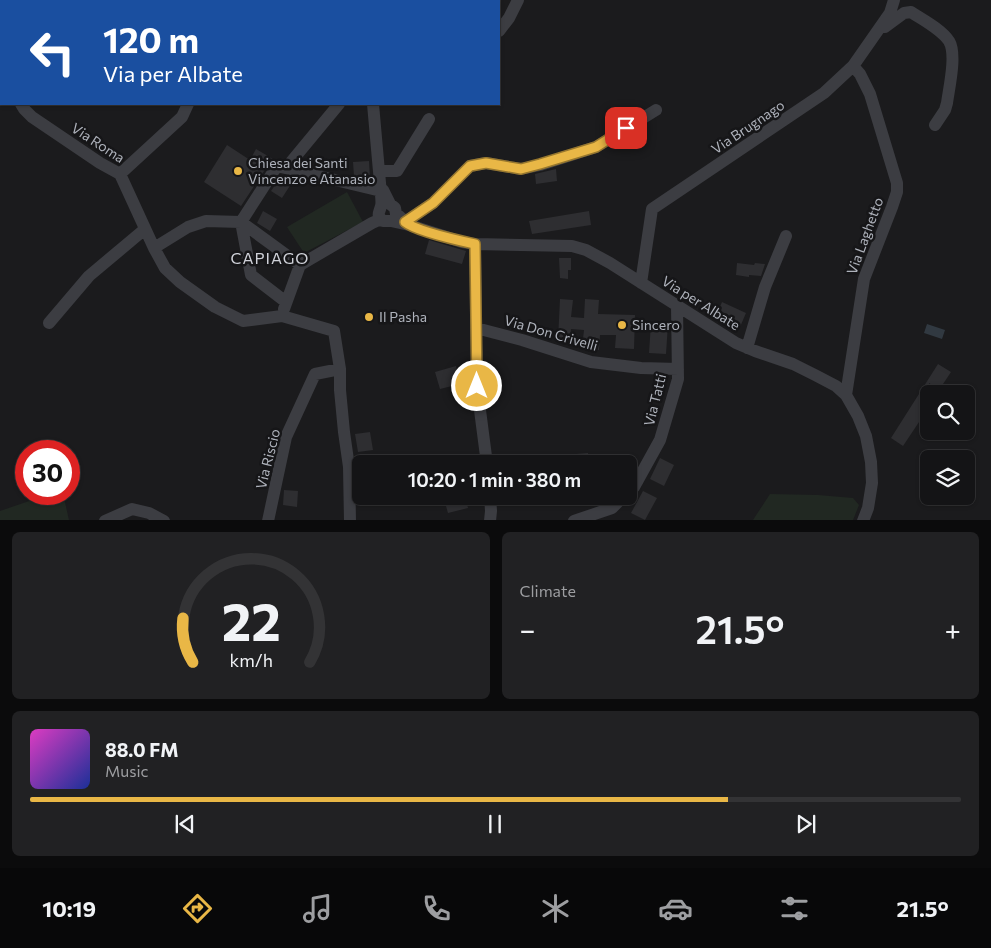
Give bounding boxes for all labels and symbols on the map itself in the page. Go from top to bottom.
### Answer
street label: Via Brugnago [708,96,787,157]
pin [605,107,647,149]
street label: Via Roma [68,119,128,166]
place label: Chiesa dei Santi Vincenzo e Atanasio [248,154,375,187]
marker: Chiesa dei Santi Vincenzo e Atanasio [232,165,244,177]
street label: Via Laghetto [843,195,886,277]
district label: CAPIAGO [231,248,309,267]
street label: Via per Albate [659,272,744,333]
place label: Il Pasha [379,308,427,325]
marker: Il Pasha [363,311,375,323]
street label: Via Don Crivelli [502,311,600,354]
place label: Sincero [632,316,680,333]
marker: Sincero [616,319,628,331]
position arrow [450,359,502,411]
street label: Via Tatti [640,372,669,428]
street label: Via Riscio [252,427,283,491]
speed limit sign: 30 [15,440,80,505]

